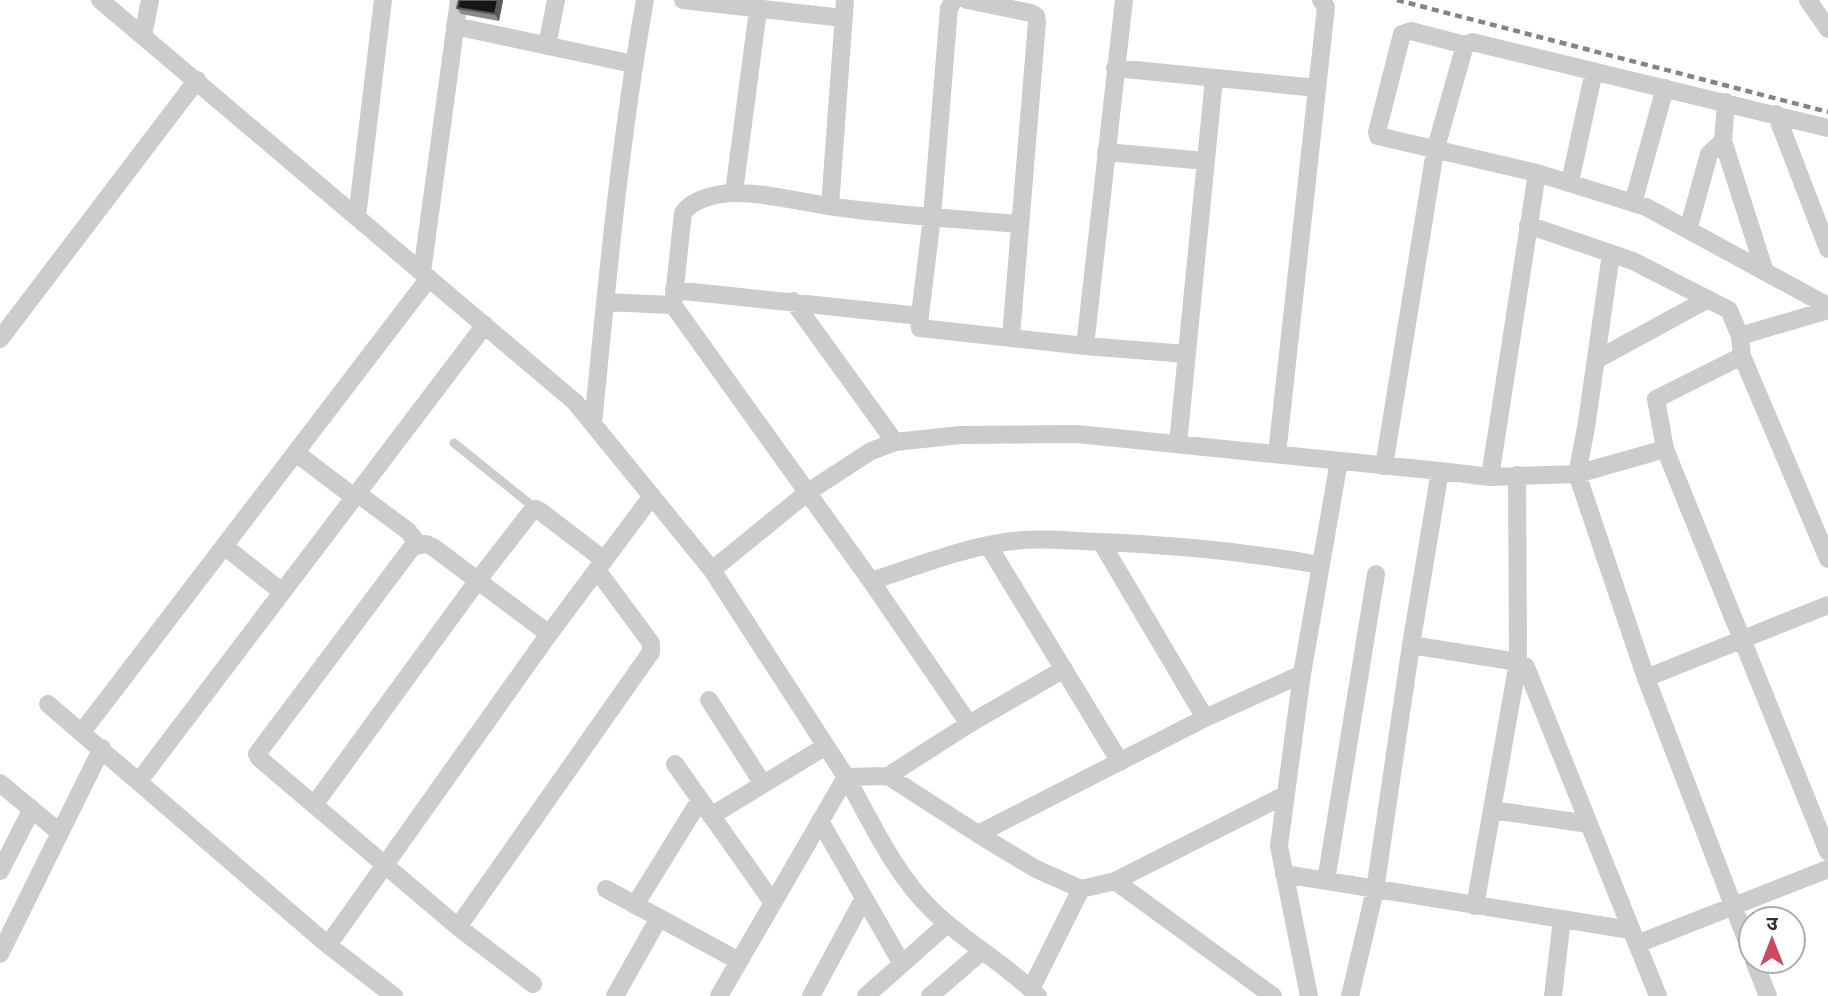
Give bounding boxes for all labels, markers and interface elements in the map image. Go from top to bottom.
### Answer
north arrow [1737,905,1807,975]
text: उ [1766,913,1778,935]

